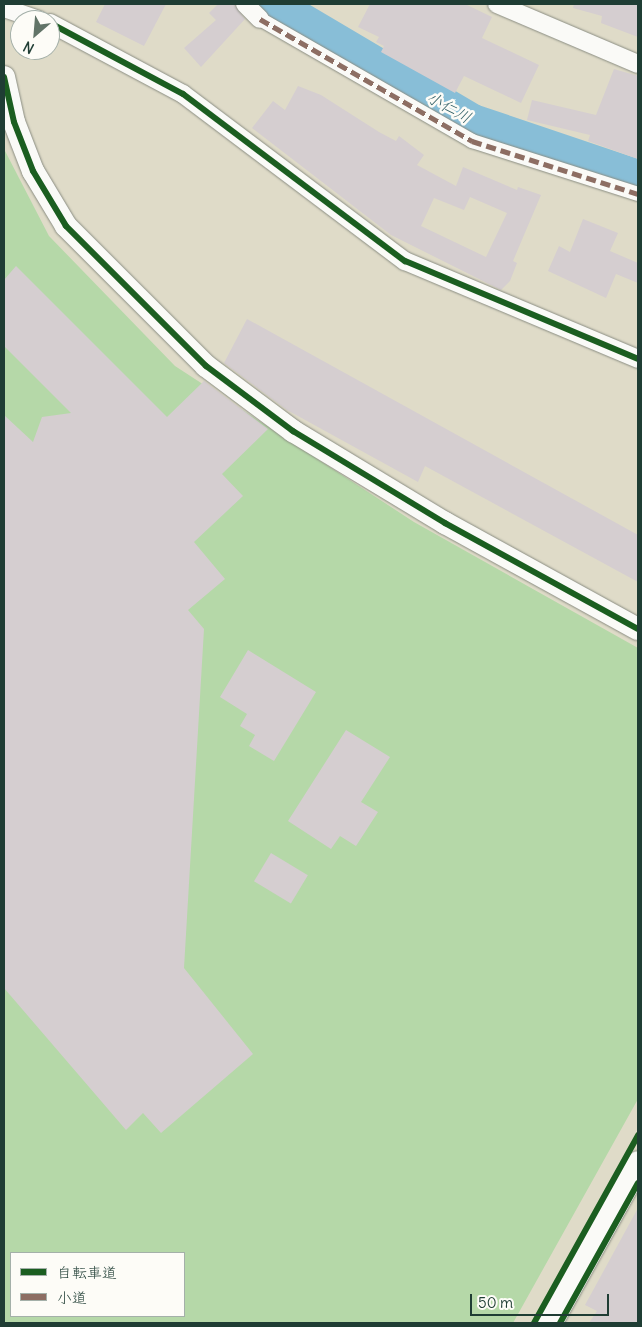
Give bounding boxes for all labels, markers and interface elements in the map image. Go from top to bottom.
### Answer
north arrow [10,10,60,60]
text: N [20,37,37,58]
water label: 小仁川 [423,87,475,127]
legend [10,1252,185,1317]
text: 自転車道 [57,1263,117,1282]
scale bar [472,1284,611,1316]
text: 小道 [57,1288,87,1307]
text: 50 m [478,1293,513,1312]

